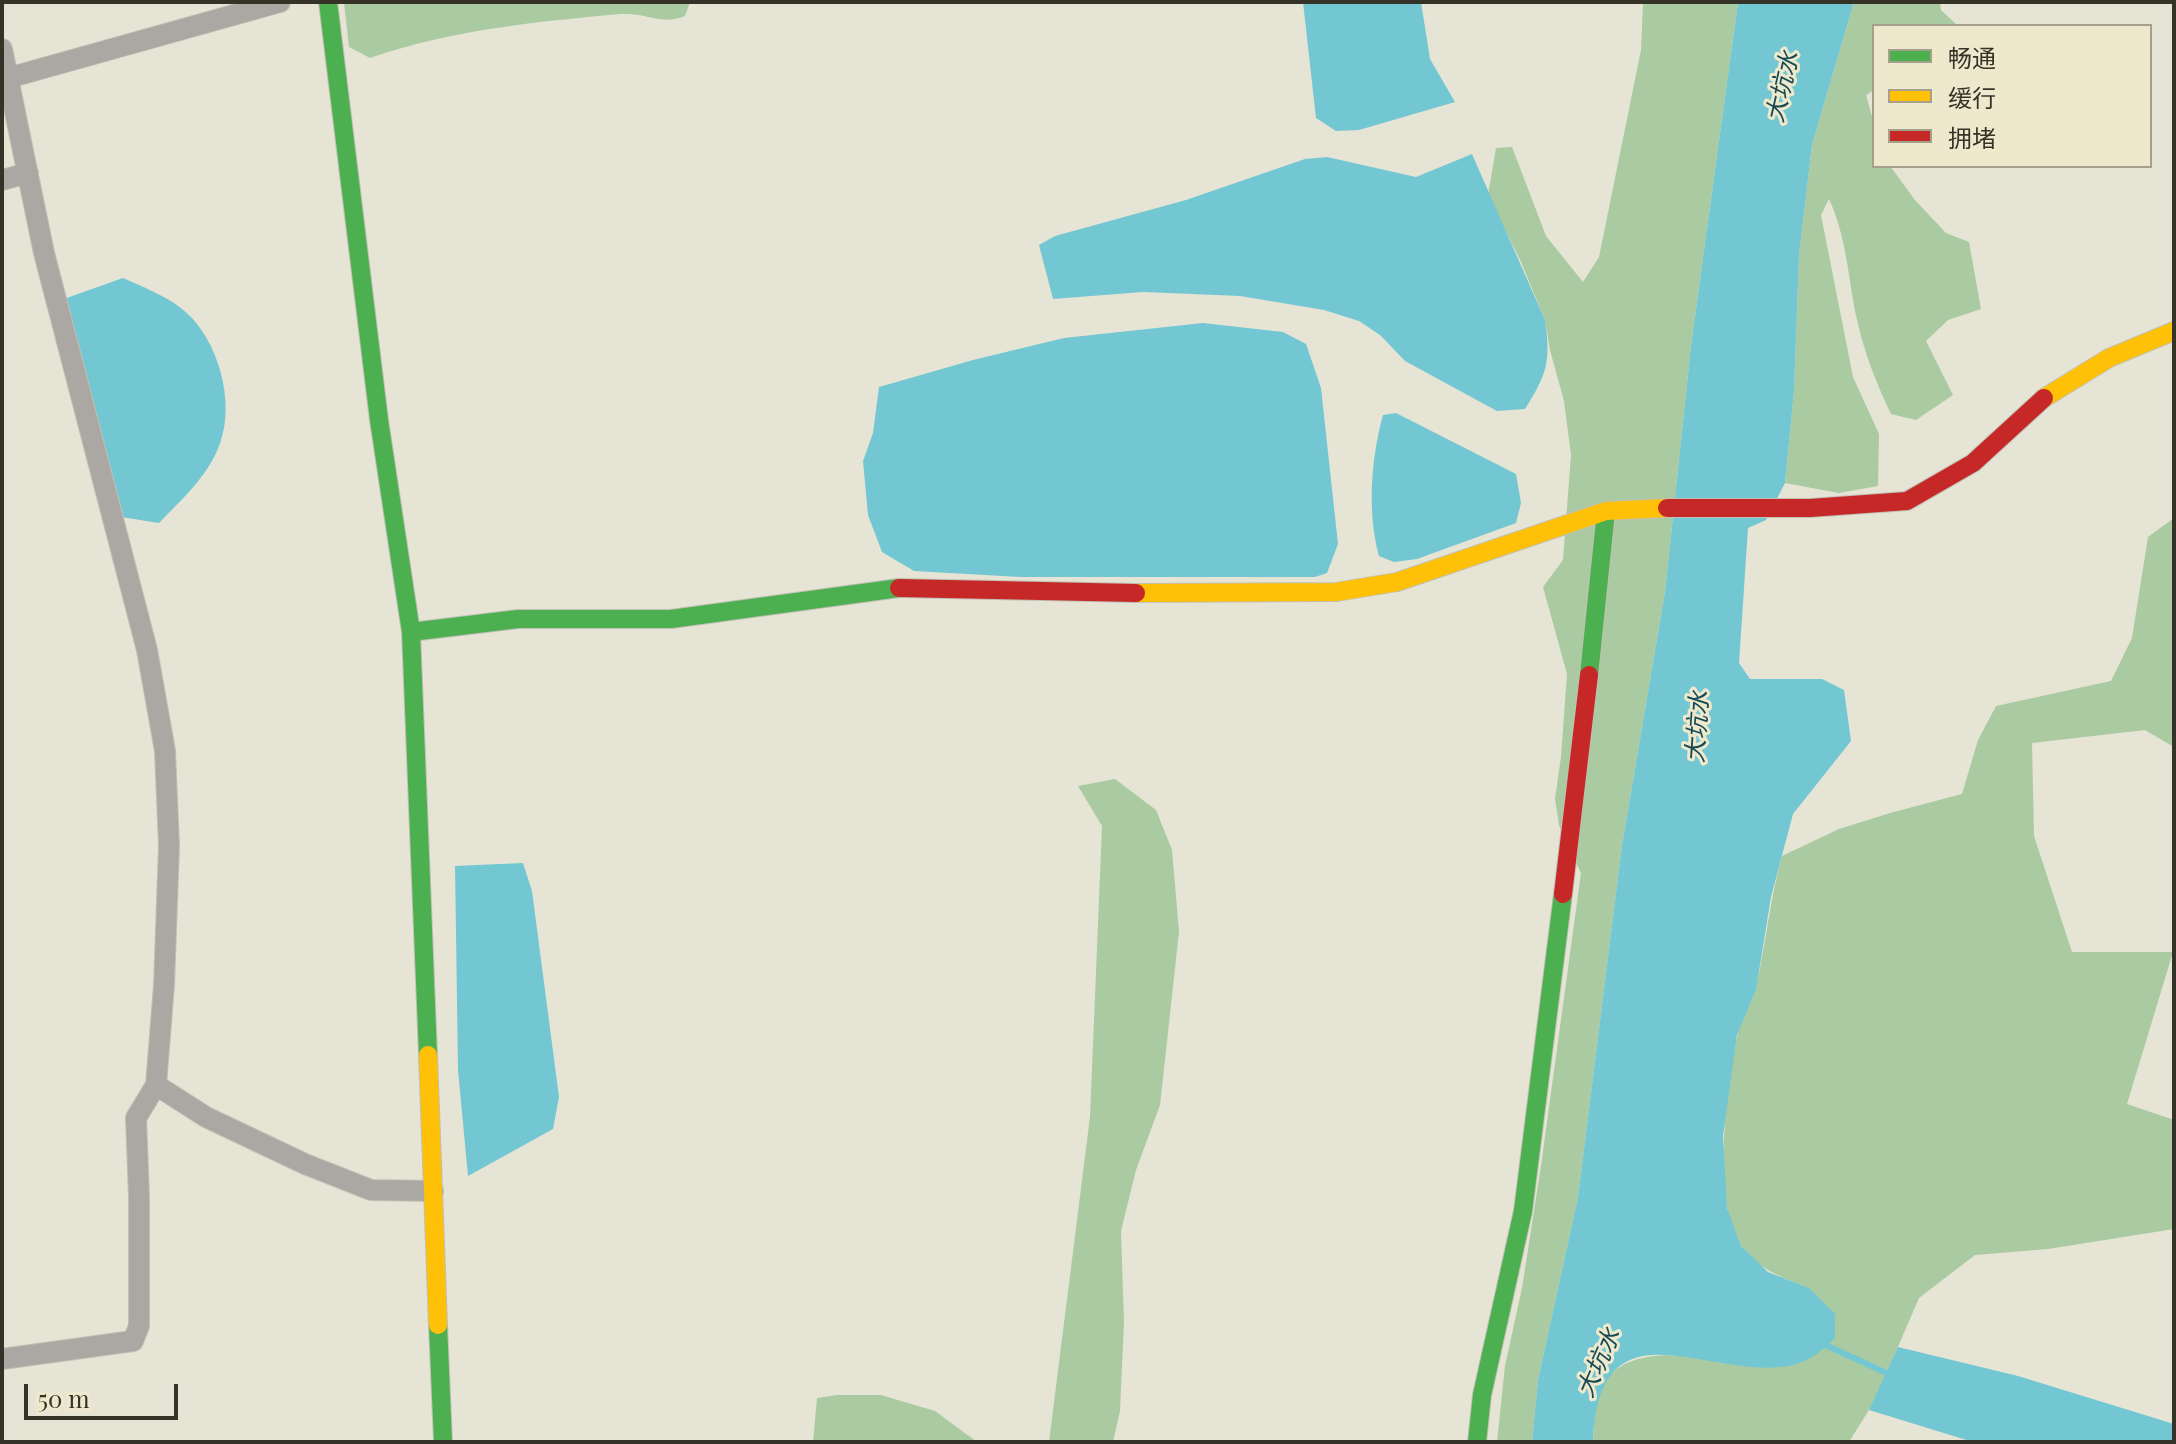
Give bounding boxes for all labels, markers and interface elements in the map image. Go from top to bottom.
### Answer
legend [1872,24,2152,168]
text: 畅通 [1948,41,1996,73]
water label: 大坑水 [1761,49,1805,125]
text: 缓行 [1948,81,1996,113]
text: 拥堵 [1948,121,1996,153]
water label: 大坑水 [1681,690,1715,764]
water label: 大坑水 [1571,1324,1627,1402]
scale bar [28,1368,182,1418]
text: 50 m [38,1382,90,1414]

